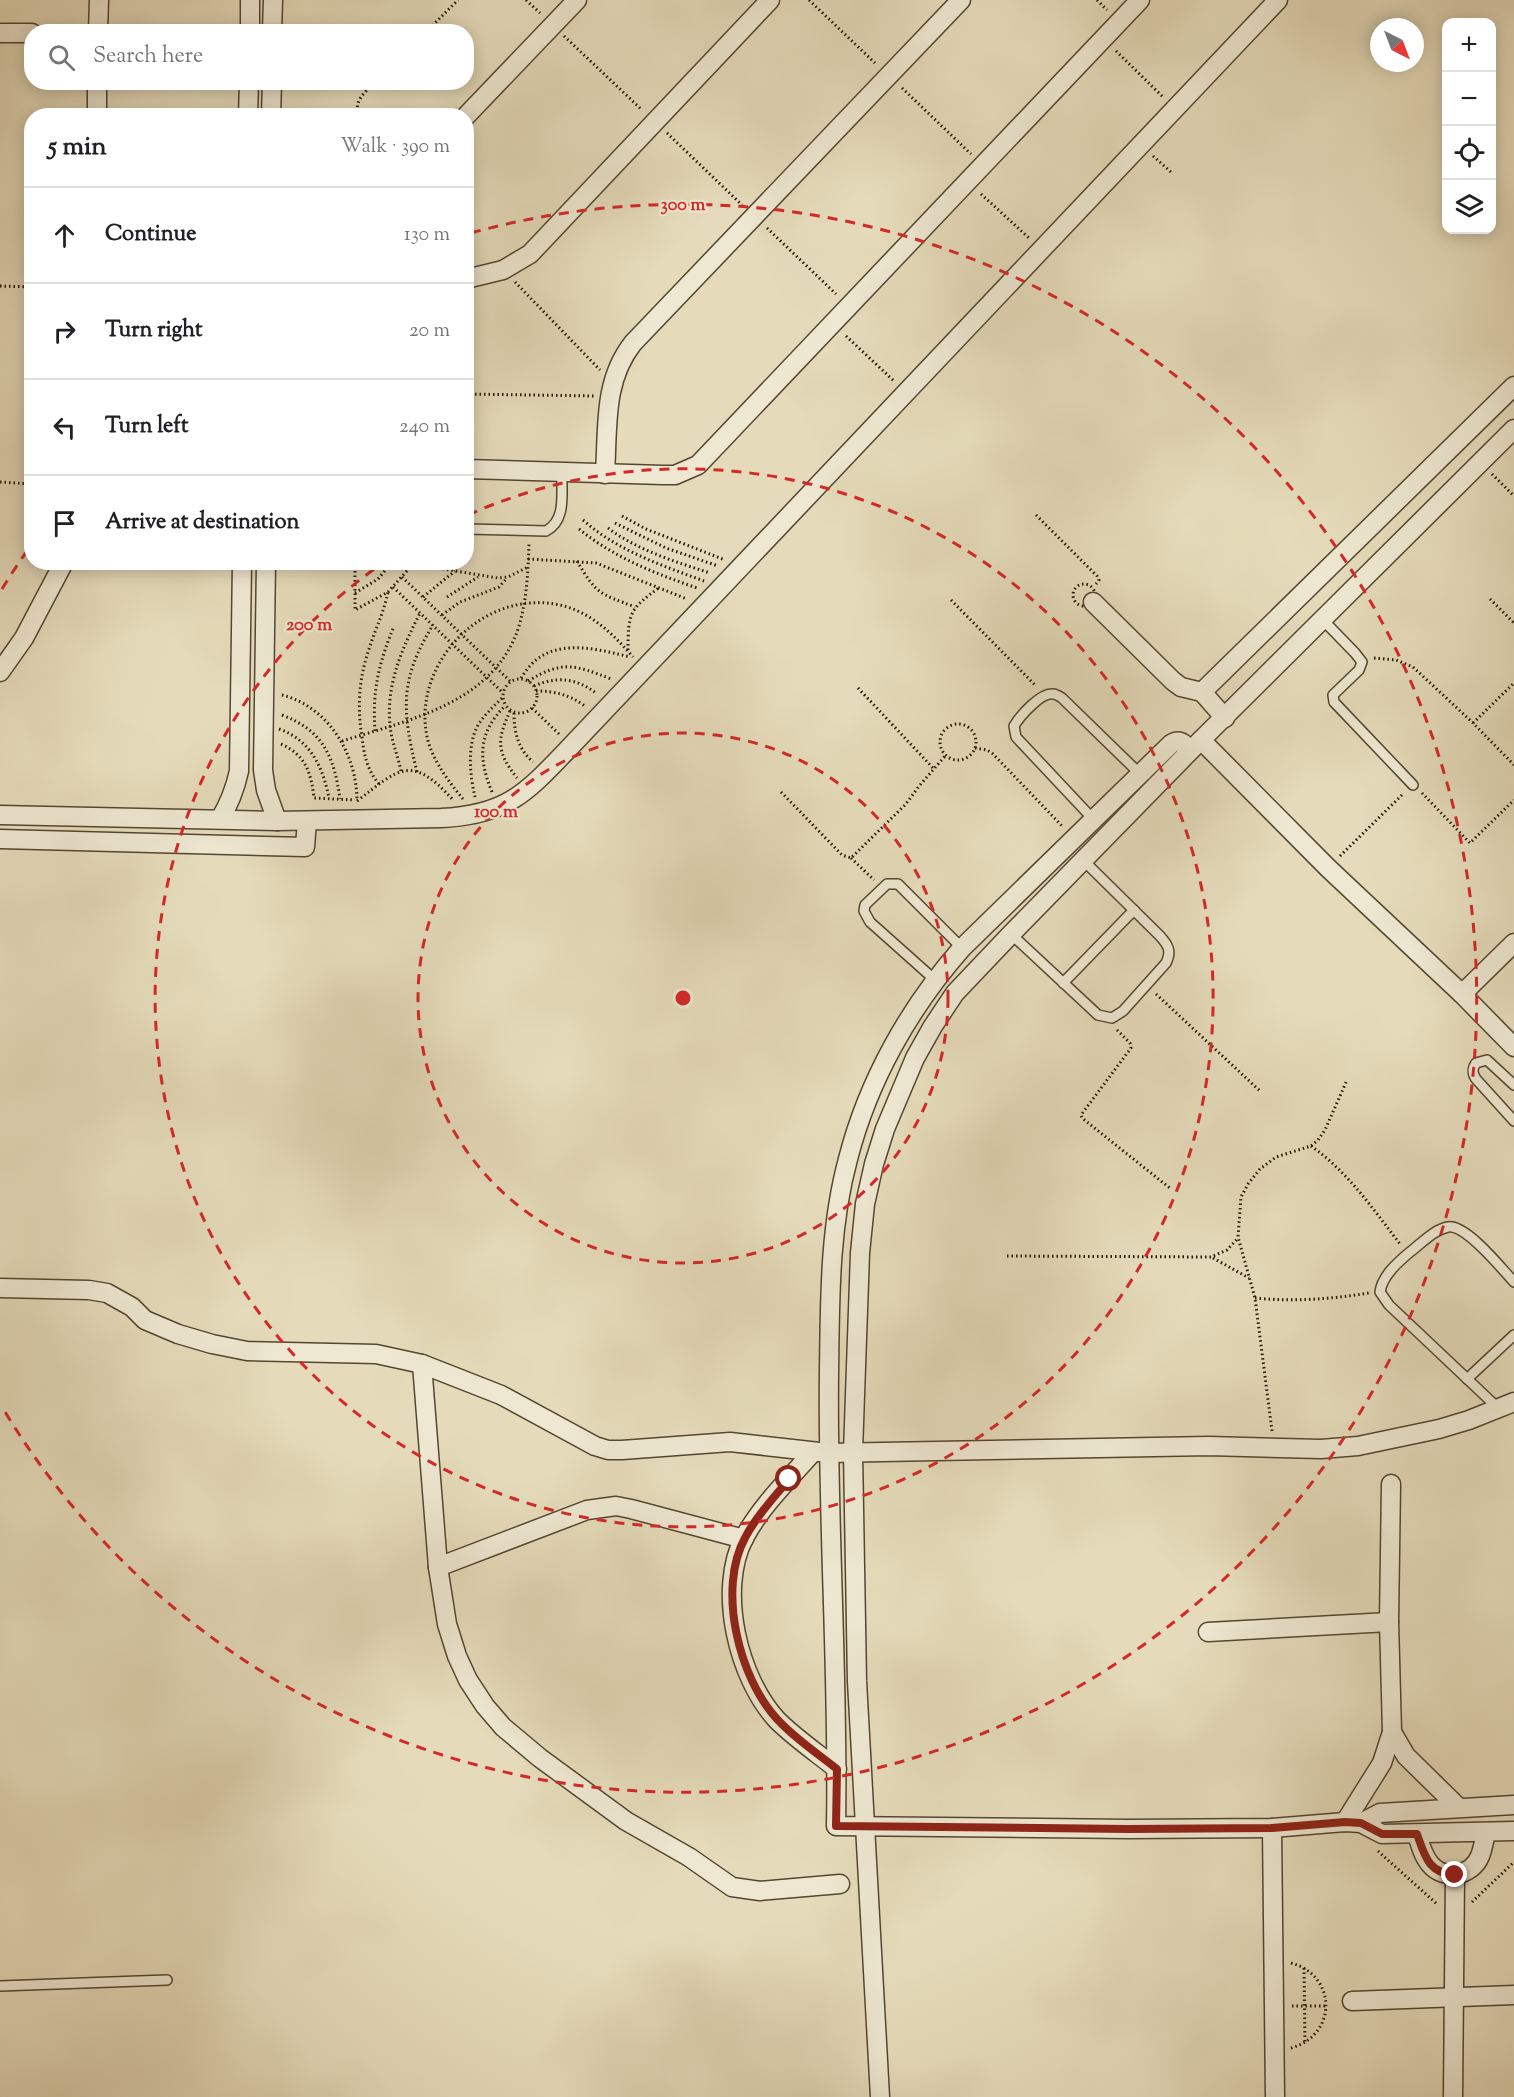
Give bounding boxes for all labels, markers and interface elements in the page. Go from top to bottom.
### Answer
north arrow [1370,18,1424,72]
map controls [1442,18,1496,234]
button: + [1442,18,1496,72]
search box [24,24,474,90]
icon: search [45,41,78,74]
text: Search here [93,41,203,73]
button: − [1442,72,1496,126]
button: locate [1442,126,1496,180]
text: 5 min [48,129,107,166]
text: Walk · 390 m [341,133,450,162]
button: layers [1442,180,1496,234]
text: 300 m [661,193,706,219]
icon: ahead [48,219,81,252]
text: Continue [105,219,196,251]
text: 130 m [404,221,450,250]
icon: right [48,315,81,348]
text: Turn right [105,315,202,347]
text: 20 m [409,317,450,346]
icon: left [48,411,81,444]
text: Turn left [105,411,188,443]
text: 240 m [399,413,450,442]
icon: arrive [48,507,81,540]
text: Arrive at destination [105,507,300,539]
text: 200 m [286,613,332,639]
text: 100 m [474,800,518,826]
centre of rings [673,988,693,1008]
route start [775,1465,801,1491]
route end [1441,1861,1467,1887]

